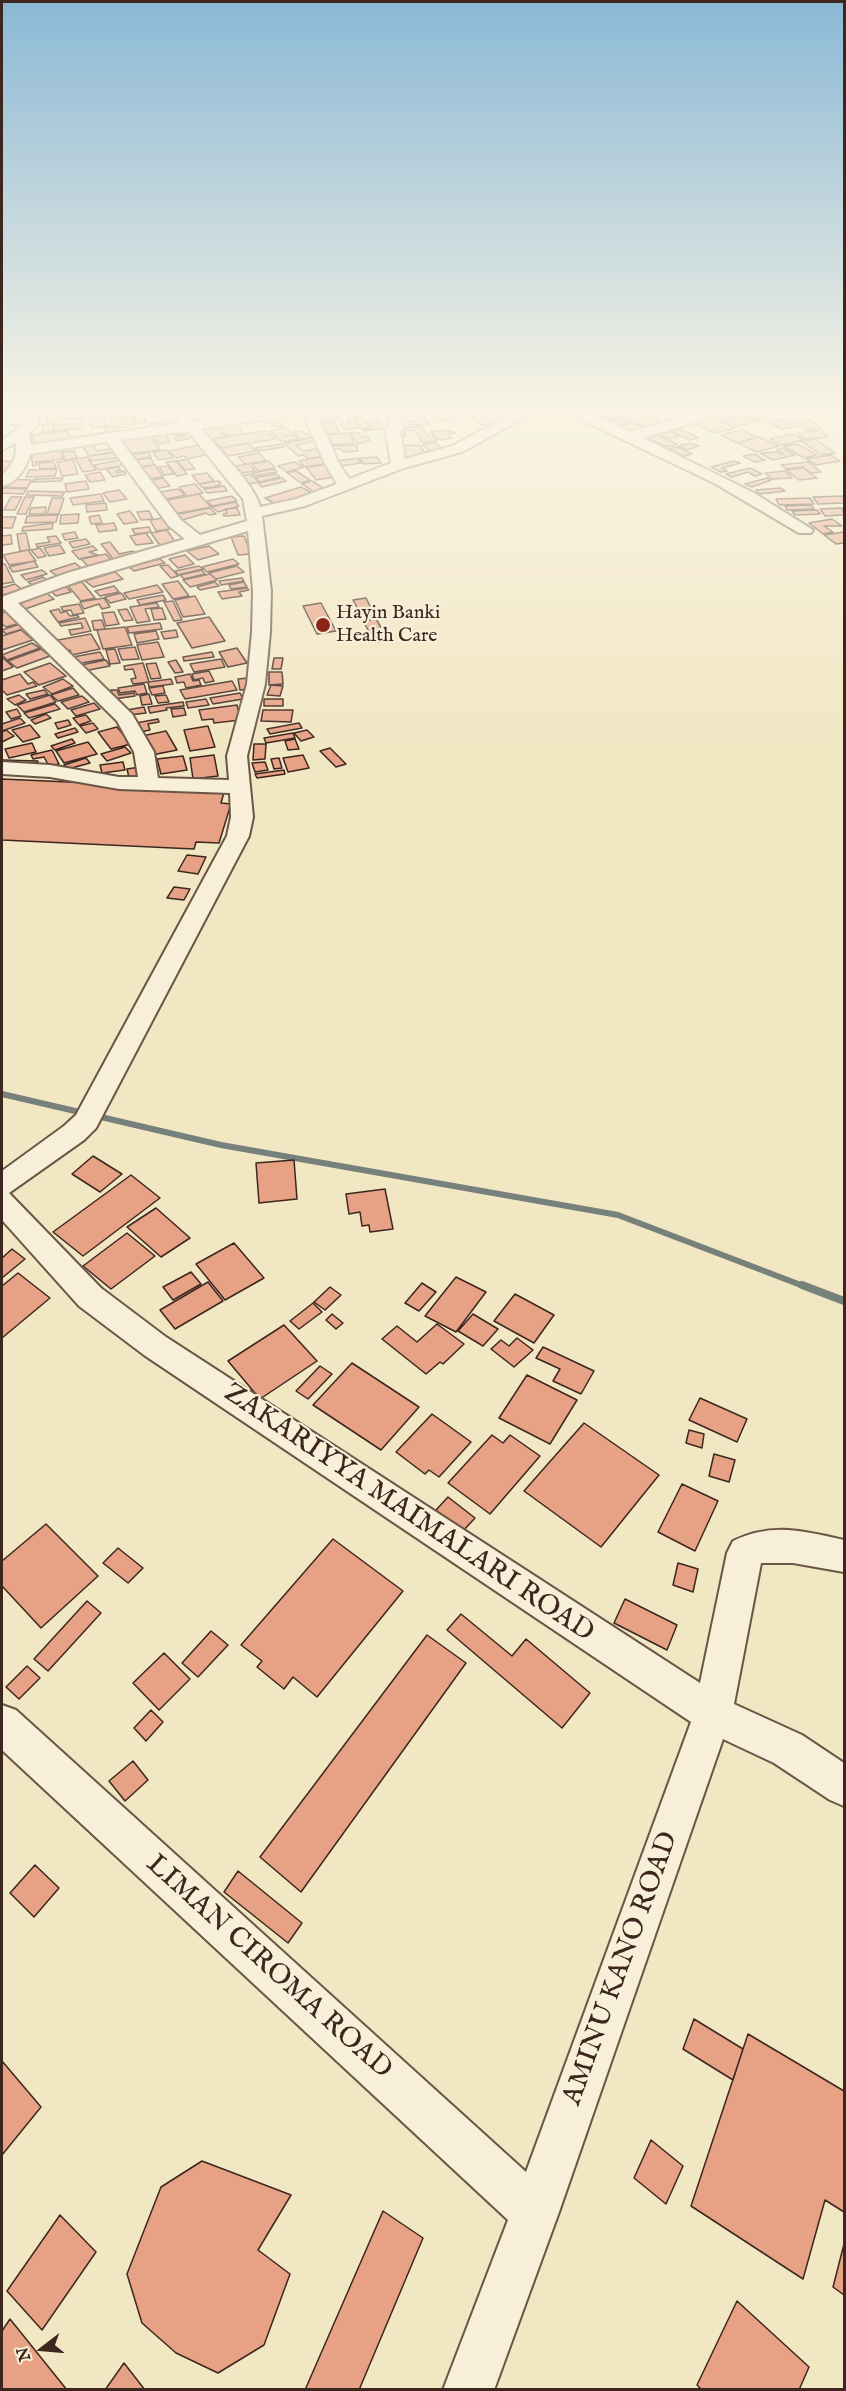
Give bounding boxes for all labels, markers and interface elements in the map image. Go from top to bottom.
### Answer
place label: Hayin Banki Health Care [336,602,440,649]
marker: Hayin Banki Health Care [314,616,332,634]
street label: ZAKARIYYA MAIMALARI ROAD [216,1377,600,1651]
street label: AMINU KANO ROAD [557,1828,687,2110]
street label: LIMAN CIROMA ROAD [138,1849,398,2087]
north arrow [12,2319,72,2379]
text: N [13,2345,36,2363]

